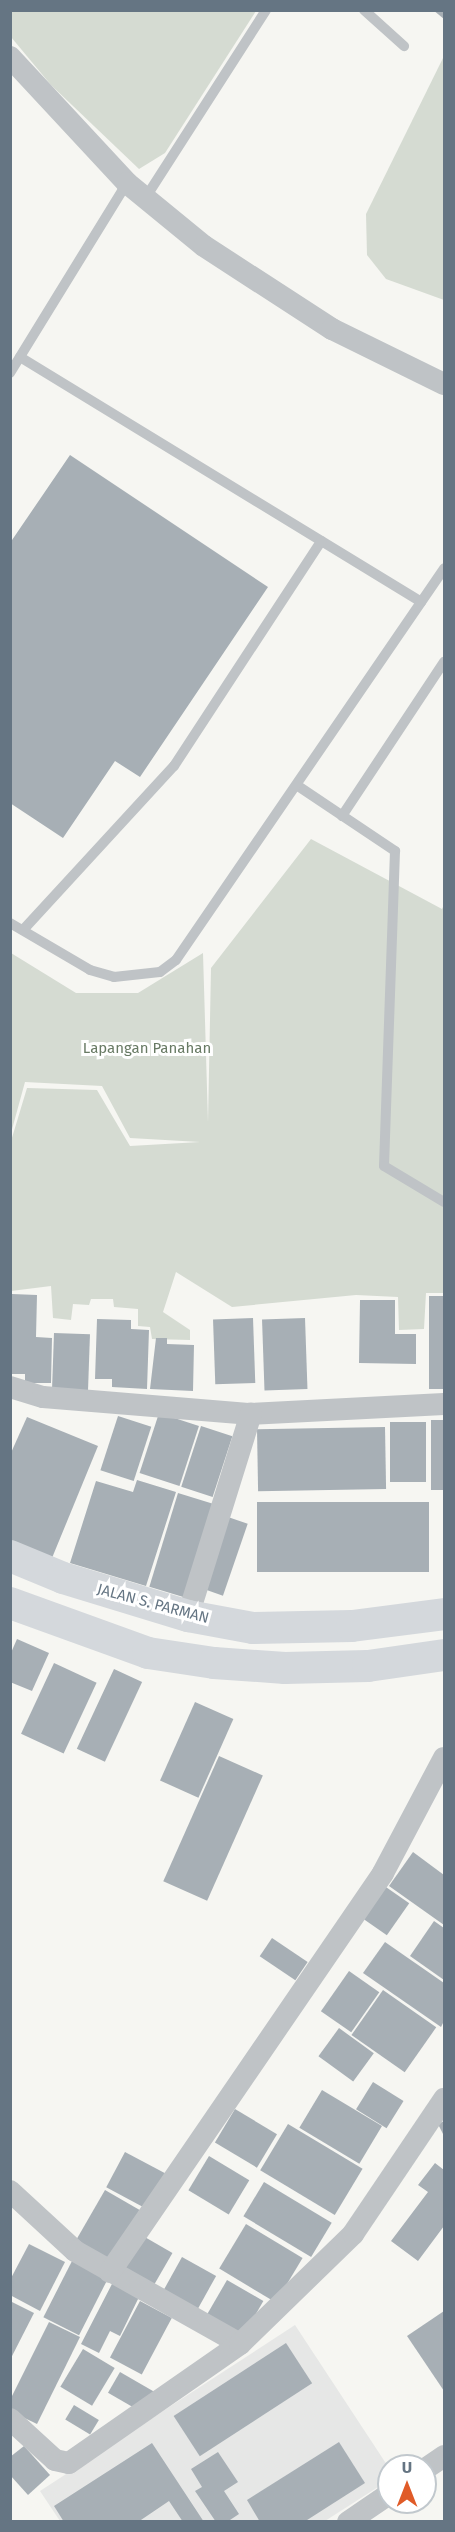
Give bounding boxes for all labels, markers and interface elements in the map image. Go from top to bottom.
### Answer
park label: Lapangan Panahan [83,1040,211,1058]
street label: JALAN S. PARMAN [95,1580,211,1628]
north arrow [377,2454,437,2514]
text: U [402,2458,412,2477]

